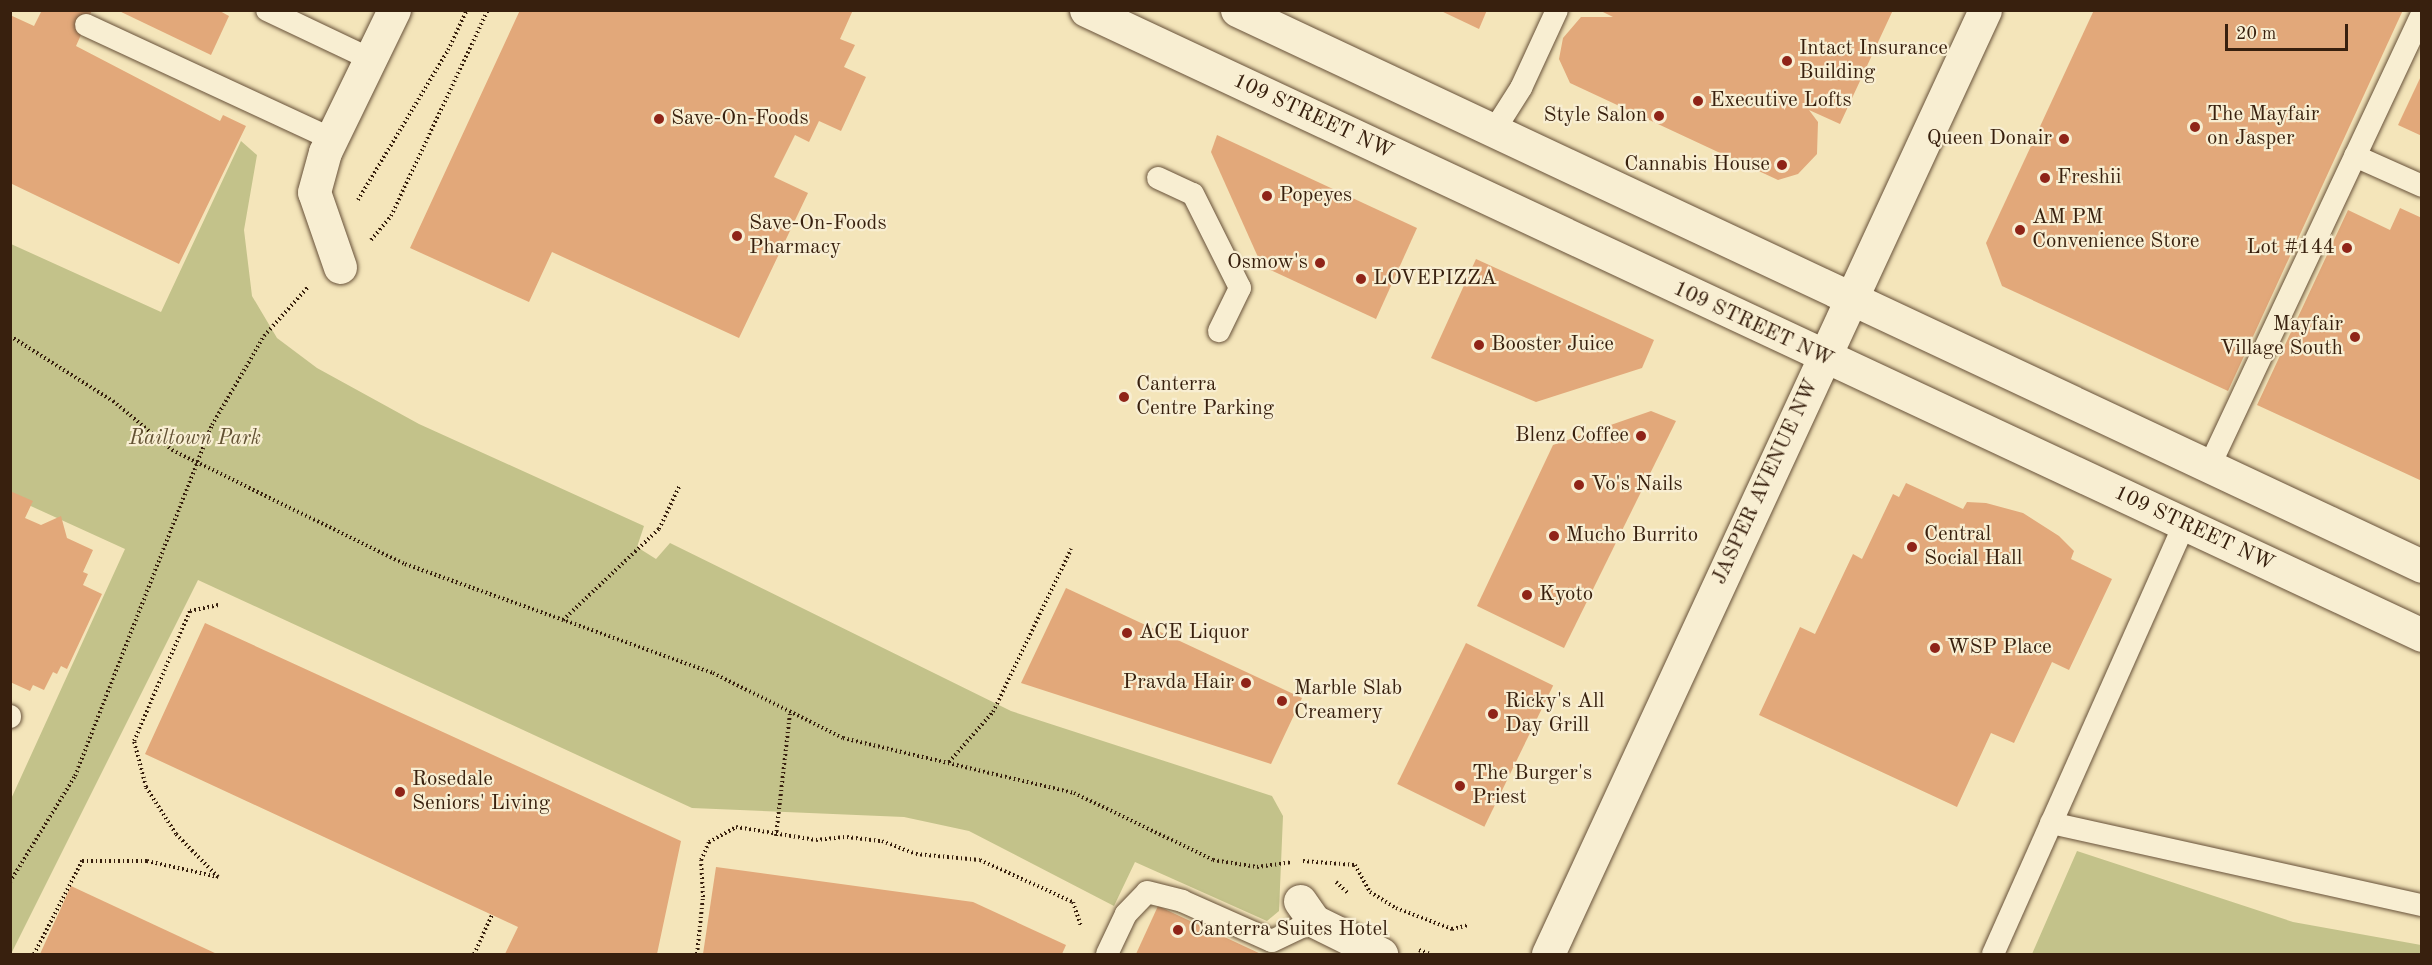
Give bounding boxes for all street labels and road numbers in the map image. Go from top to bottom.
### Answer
street label: 109 STREET NW [1229,69,1397,165]
street label: 109 STREET NW [1669,277,1837,373]
street label: JASPER AVENUE NW [1707,375,1825,589]
street label: 109 STREET NW [2110,481,2278,577]

